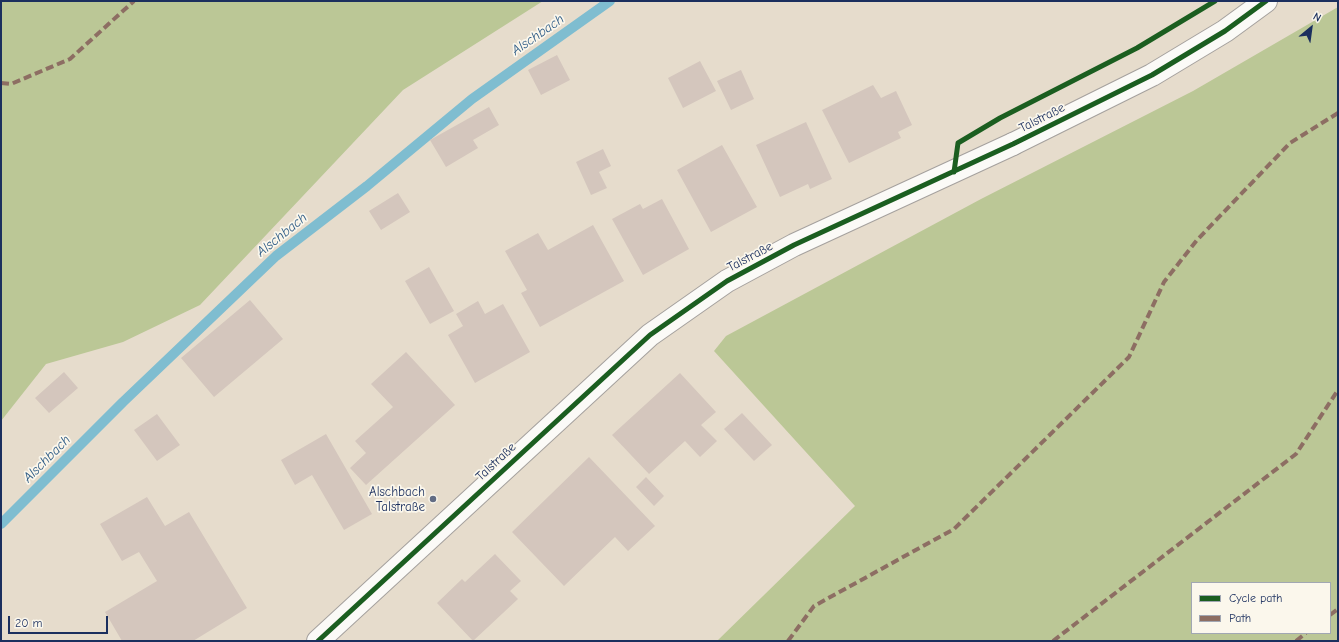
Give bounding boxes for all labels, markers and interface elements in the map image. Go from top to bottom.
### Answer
north arrow [1291,8,1331,48]
text: N [1311,10,1323,24]
water label: Alschbach [508,11,568,59]
street label: Talstraße [1017,100,1067,136]
water label: Alschbach [253,209,311,261]
street label: Talstraße [725,239,775,275]
water label: Alschbach [20,432,74,486]
street label: Talstraße [473,440,519,484]
place label: Alschbach Talstraße [369,484,425,515]
marker: Alschbach Talstraße [428,494,438,504]
legend [1191,582,1331,634]
text: Cycle path [1229,591,1282,605]
scale bar [10,608,110,634]
text: Path [1229,611,1251,625]
text: 20 m [15,616,43,630]

